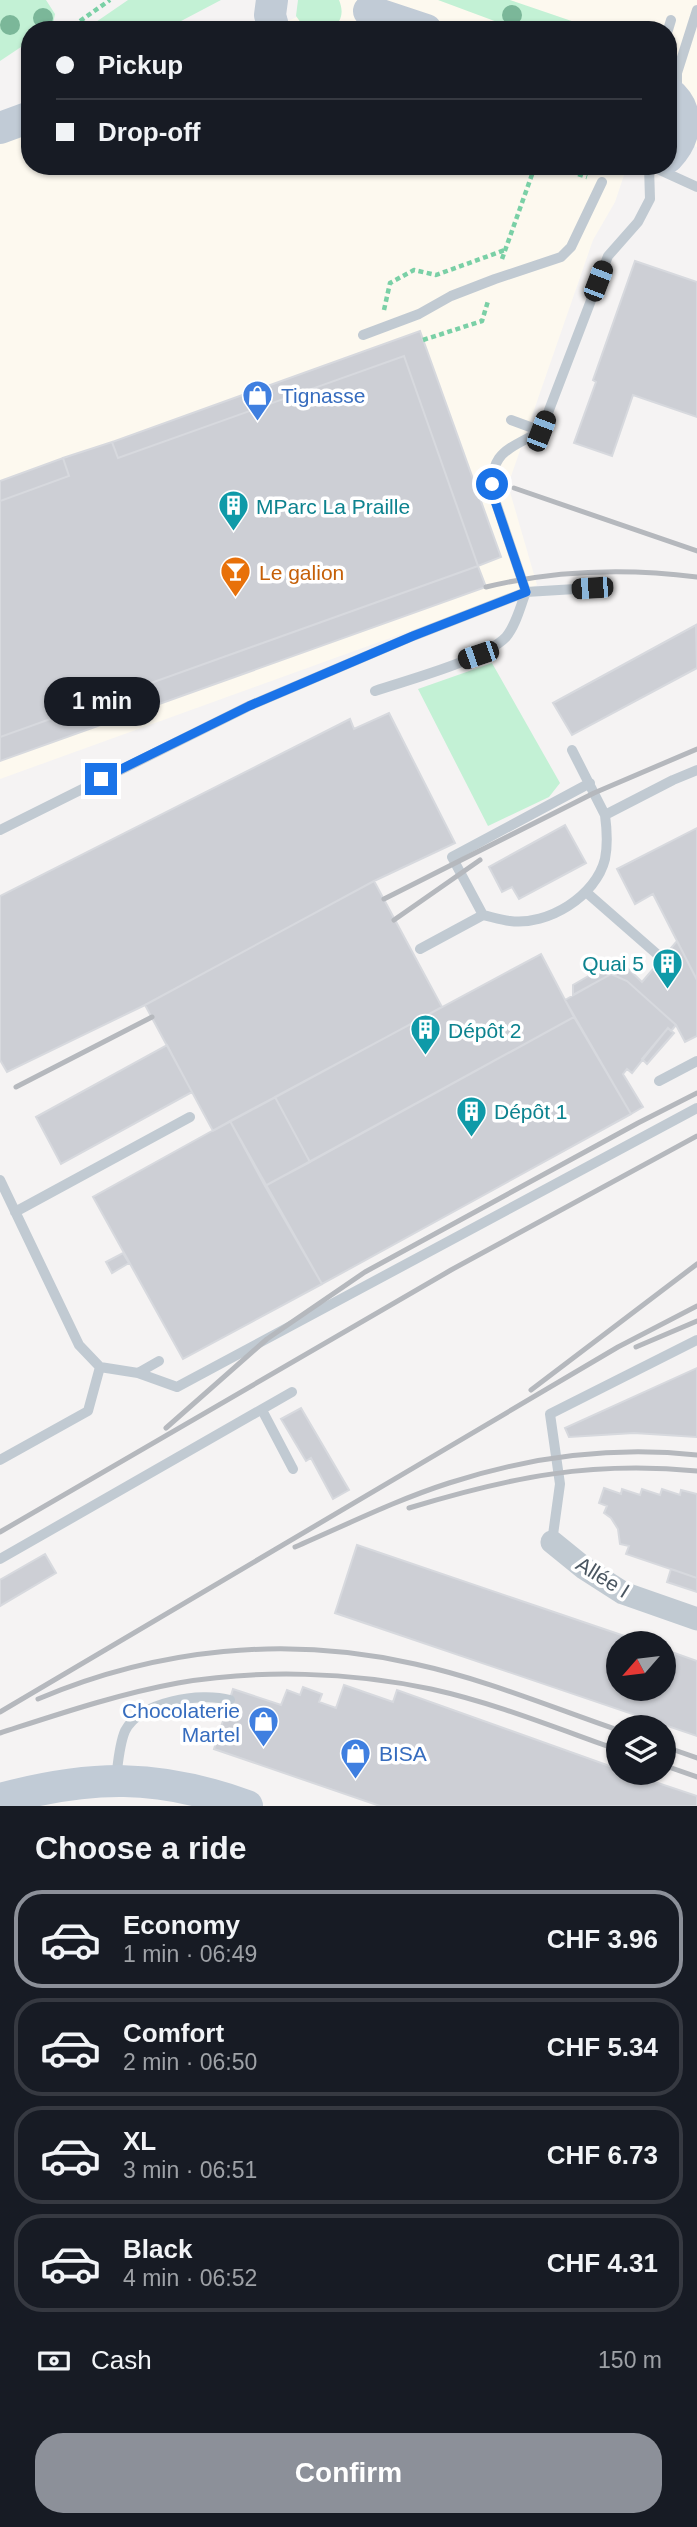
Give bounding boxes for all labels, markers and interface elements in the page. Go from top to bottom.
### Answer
text: Pickup [98,50,183,80]
text: Drop-off [98,117,201,147]
car [581,258,616,304]
shop icon: Tignasse [241,378,275,422]
place label: Tignasse [281,384,365,407]
car [524,408,559,454]
route start [476,468,508,500]
building icon: MParc La Praille [216,489,250,533]
place label: MParc La Praille [256,495,410,518]
bar icon: Le galion [219,555,253,599]
place label: Le galion [259,561,344,584]
car [571,576,614,600]
car [455,638,502,672]
callout: 1 min [43,678,159,726]
text: 1 min [72,688,132,714]
route end [85,763,117,795]
building icon: Quai 5 [650,946,684,990]
place label: Quai 5 [582,952,644,975]
building icon: Dépôt 2 [408,1013,442,1057]
place label: Dépôt 2 [448,1019,522,1042]
building icon: Dépôt 1 [454,1094,488,1138]
place label: Dépôt 1 [494,1100,568,1123]
street label: Allée I [572,1552,634,1602]
north arrow [606,1631,676,1701]
map controls [606,1631,676,1785]
place label: Chocolaterie Martel [122,1699,240,1746]
shop icon: Chocolaterie Martel [246,1705,280,1749]
button: layers [606,1715,676,1785]
shop icon: BISA [339,1736,373,1780]
place label: BISA [379,1742,427,1765]
text: Choose a ride [35,1830,247,1866]
icon: car [39,1908,102,1971]
text: Economy [123,1910,240,1940]
text: CHF 3.96 [547,1924,658,1954]
text: 1 min · 06:49 [123,1941,257,1967]
icon: car [39,2016,102,2079]
text: Comfort [123,2018,224,2048]
text: CHF 5.34 [547,2032,658,2062]
text: 2 min · 06:50 [123,2049,257,2075]
icon: car [39,2124,102,2187]
text: XL [123,2126,156,2156]
text: CHF 6.73 [547,2140,658,2170]
text: 3 min · 06:51 [123,2157,257,2183]
icon: car [39,2232,102,2295]
text: Black [123,2234,192,2264]
text: CHF 4.31 [547,2248,658,2278]
text: 4 min · 06:52 [123,2265,257,2291]
icon: cash [35,2342,73,2380]
text: Cash [91,2345,152,2375]
text: 150 m [598,2347,662,2373]
button: Confirm [35,2433,662,2513]

